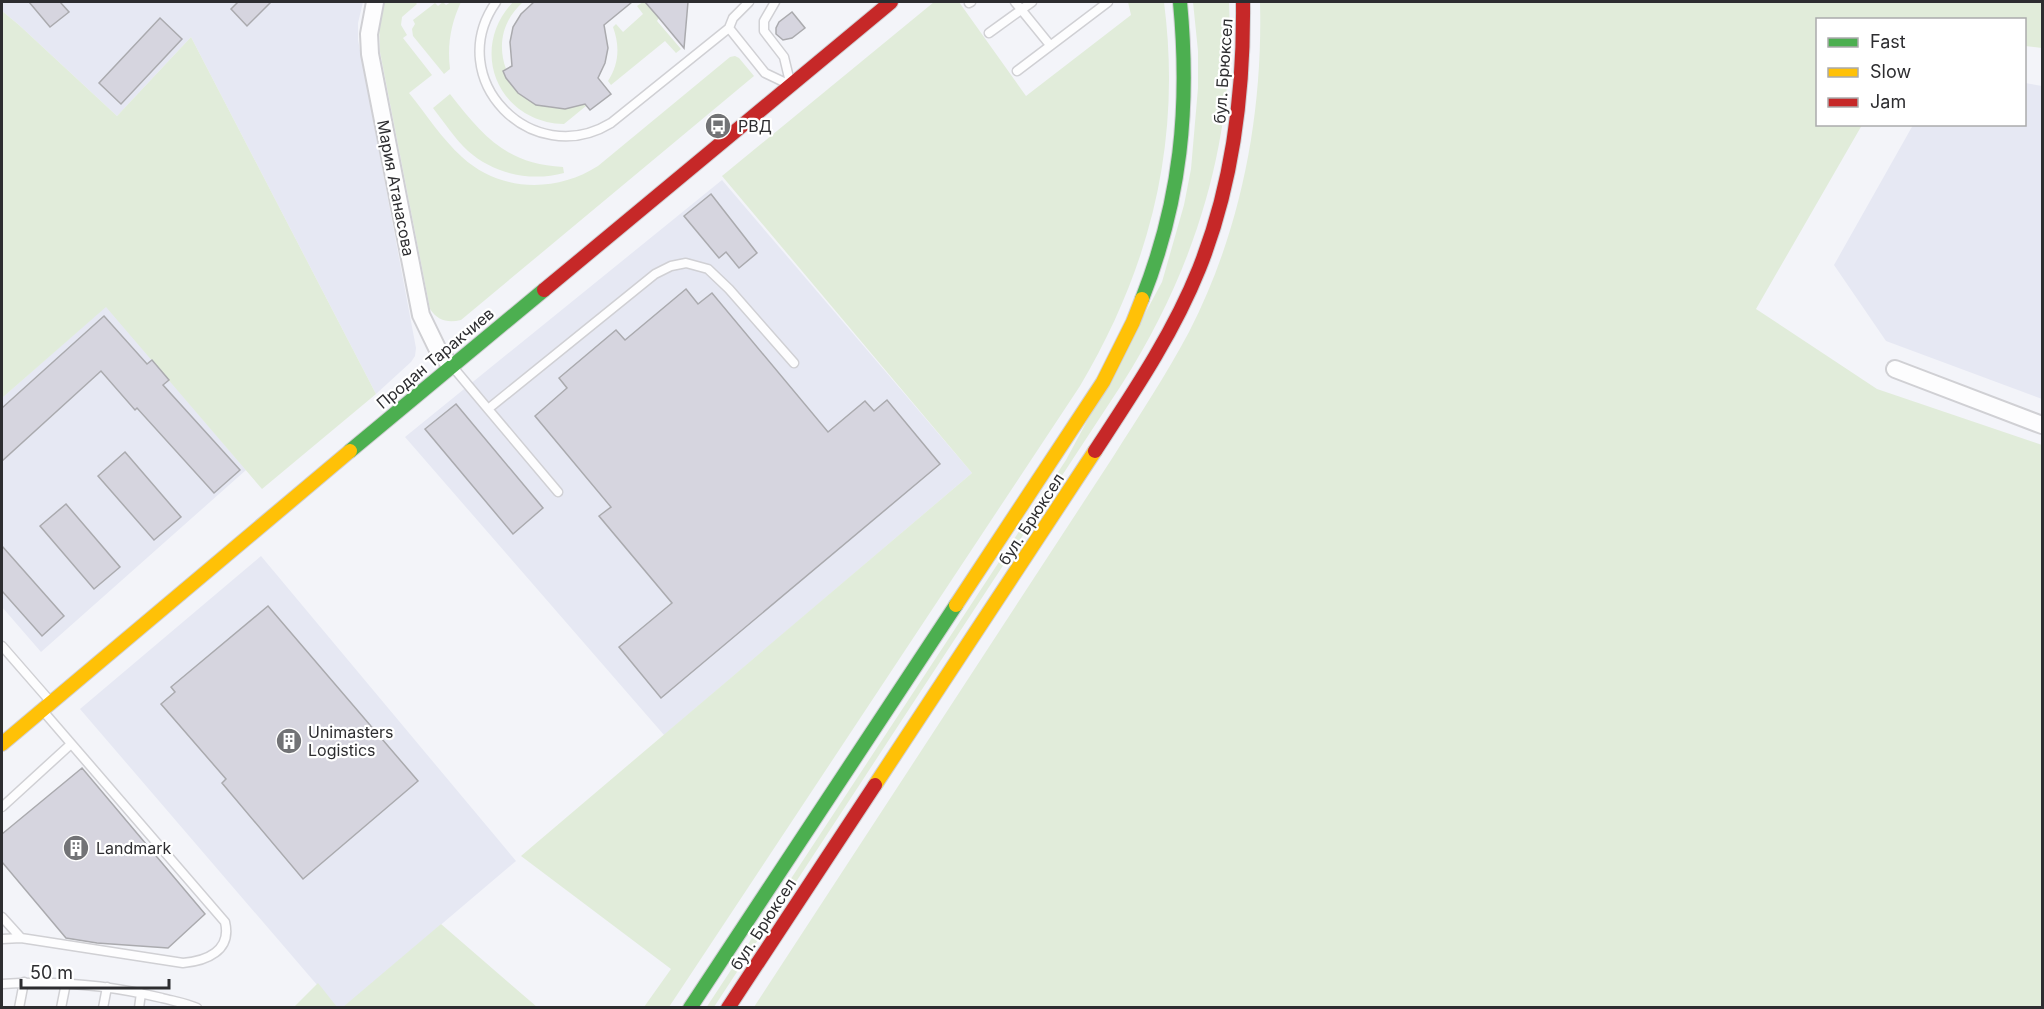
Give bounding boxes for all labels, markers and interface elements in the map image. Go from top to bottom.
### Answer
street label: бул. Брюксел [1209,18,1237,124]
legend [1816,18,2026,126]
text: Fast [1870,31,1906,52]
text: Slow [1870,61,1911,82]
text: Jam [1870,91,1906,112]
bus stop icon: РВД [703,111,733,141]
place label: РВД [738,116,772,136]
street label: Мария Атанасова [373,118,419,258]
street label: Продан Таракчиев [372,303,498,413]
street label: бул. Брюксел [994,469,1068,569]
place label: Unimasters Logistics [308,722,394,760]
building icon: Unimasters Logistics [274,726,304,756]
building icon: Landmark [61,833,91,863]
place label: Landmark [96,838,172,858]
street label: бул. Брюксел [726,874,800,974]
scale bar [21,952,170,990]
text: 50 m [30,962,73,983]

